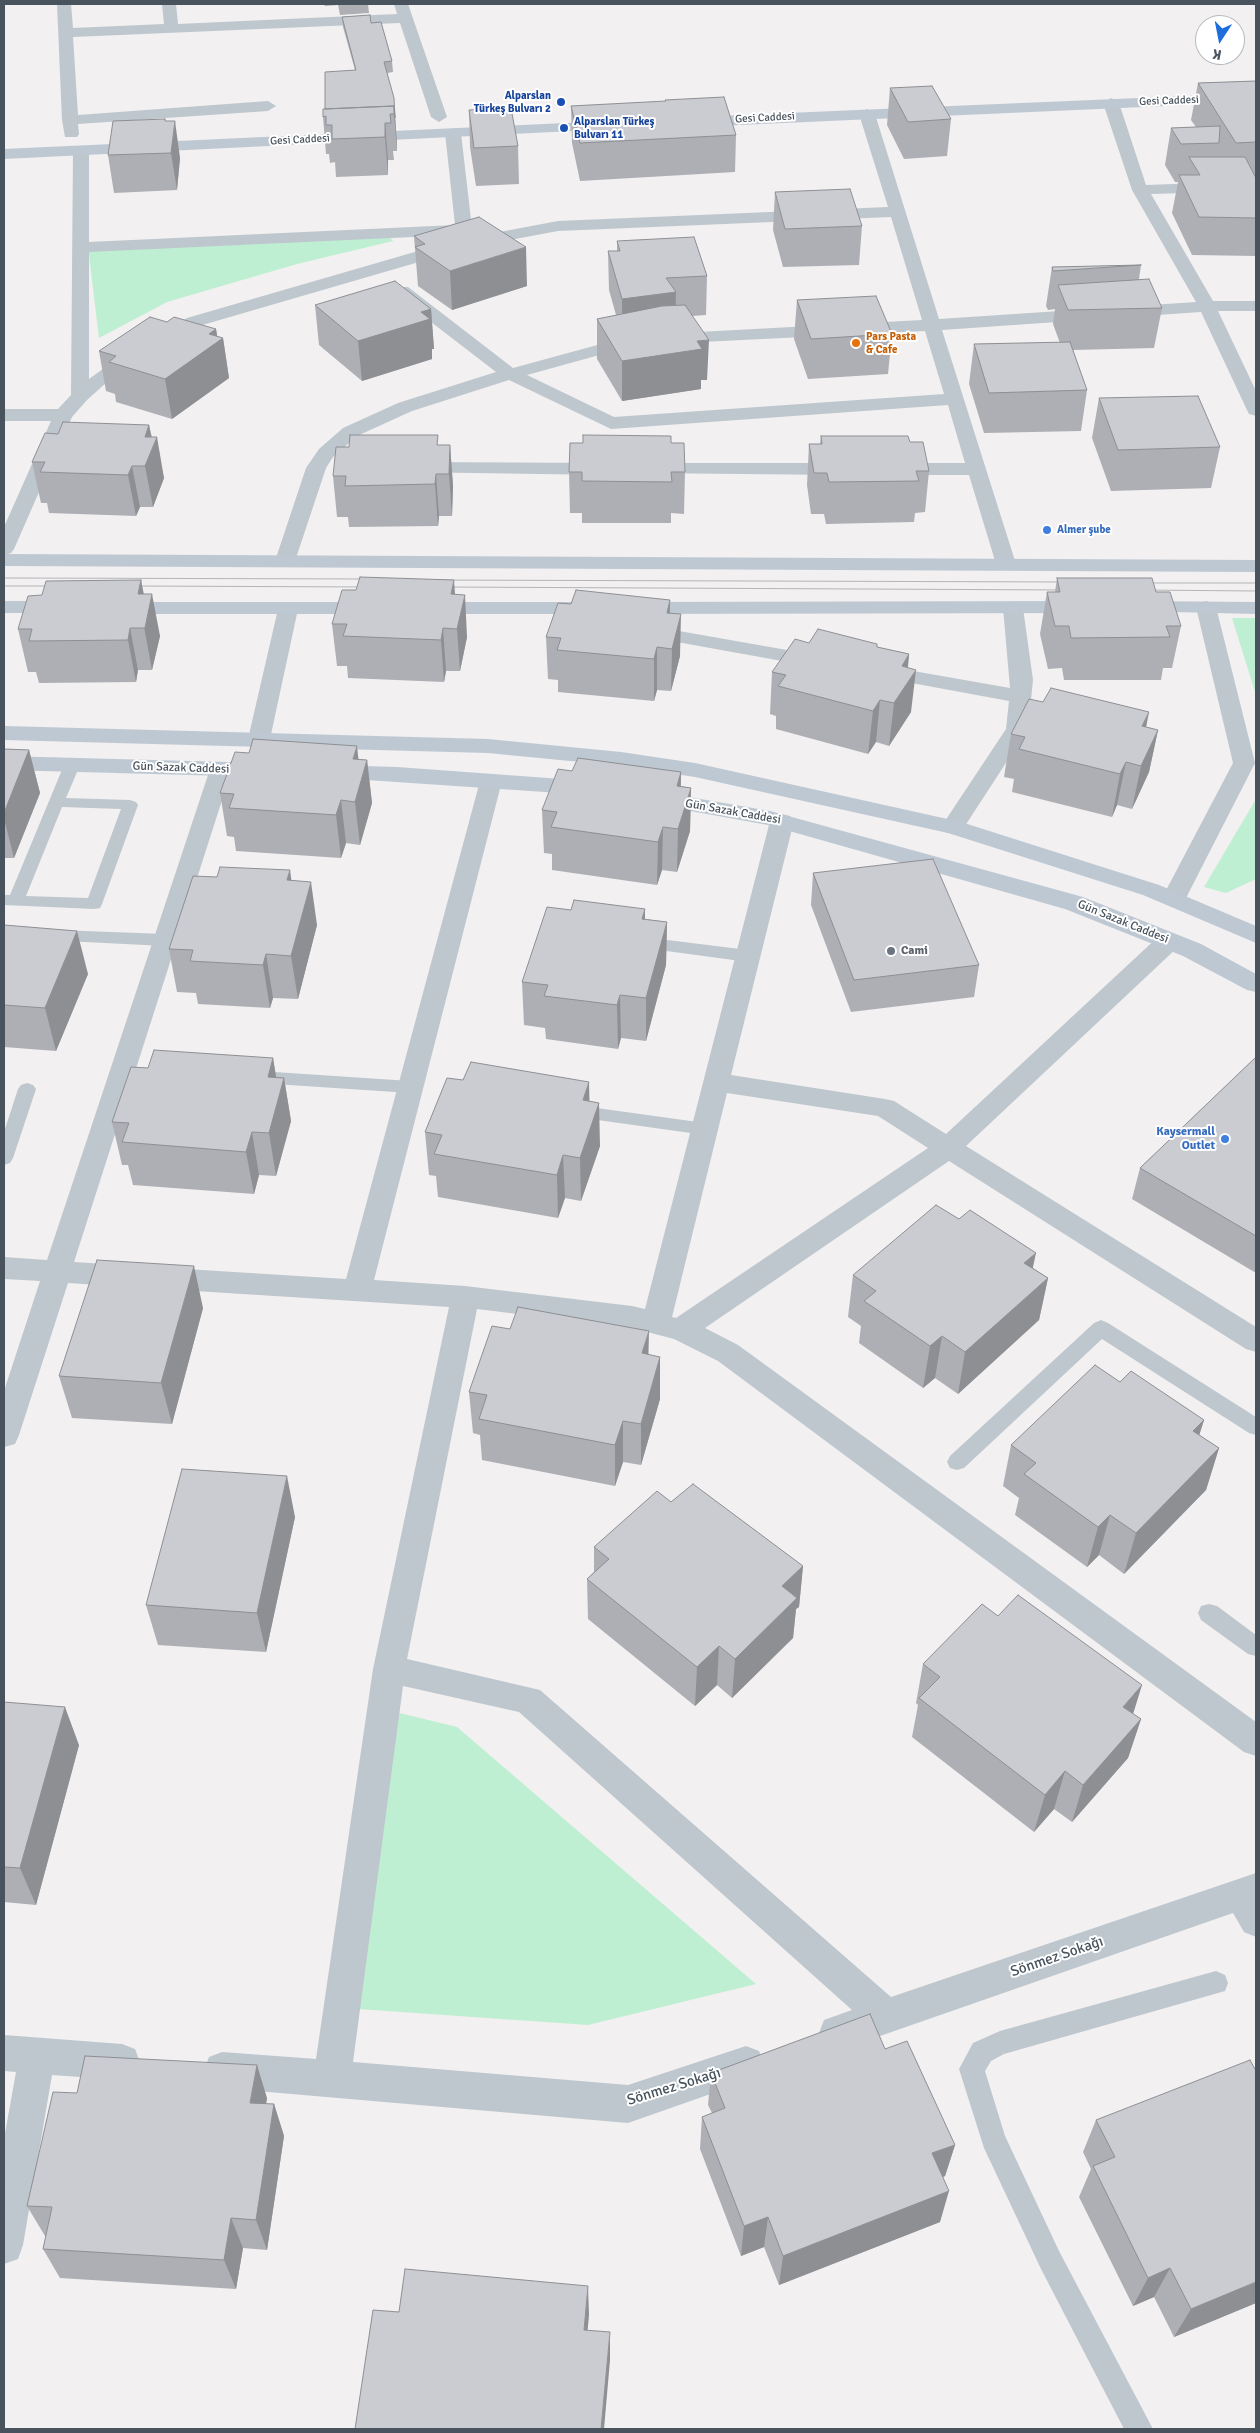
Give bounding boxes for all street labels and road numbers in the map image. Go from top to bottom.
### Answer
street label: Gesi Caddesi [1139,93,1199,109]
street label: Gesi Caddesi [735,110,795,126]
street label: Gesi Caddesi [270,132,330,148]
street label: Gün Sazak Caddesi [132,759,230,777]
street label: Gün Sazak Caddesi [684,797,782,827]
street label: Gün Sazak Caddesi [1075,897,1171,947]
street label: Sönmez Sokağı [1008,1933,1106,1981]
street label: Sönmez Sokağı [625,2064,723,2110]

